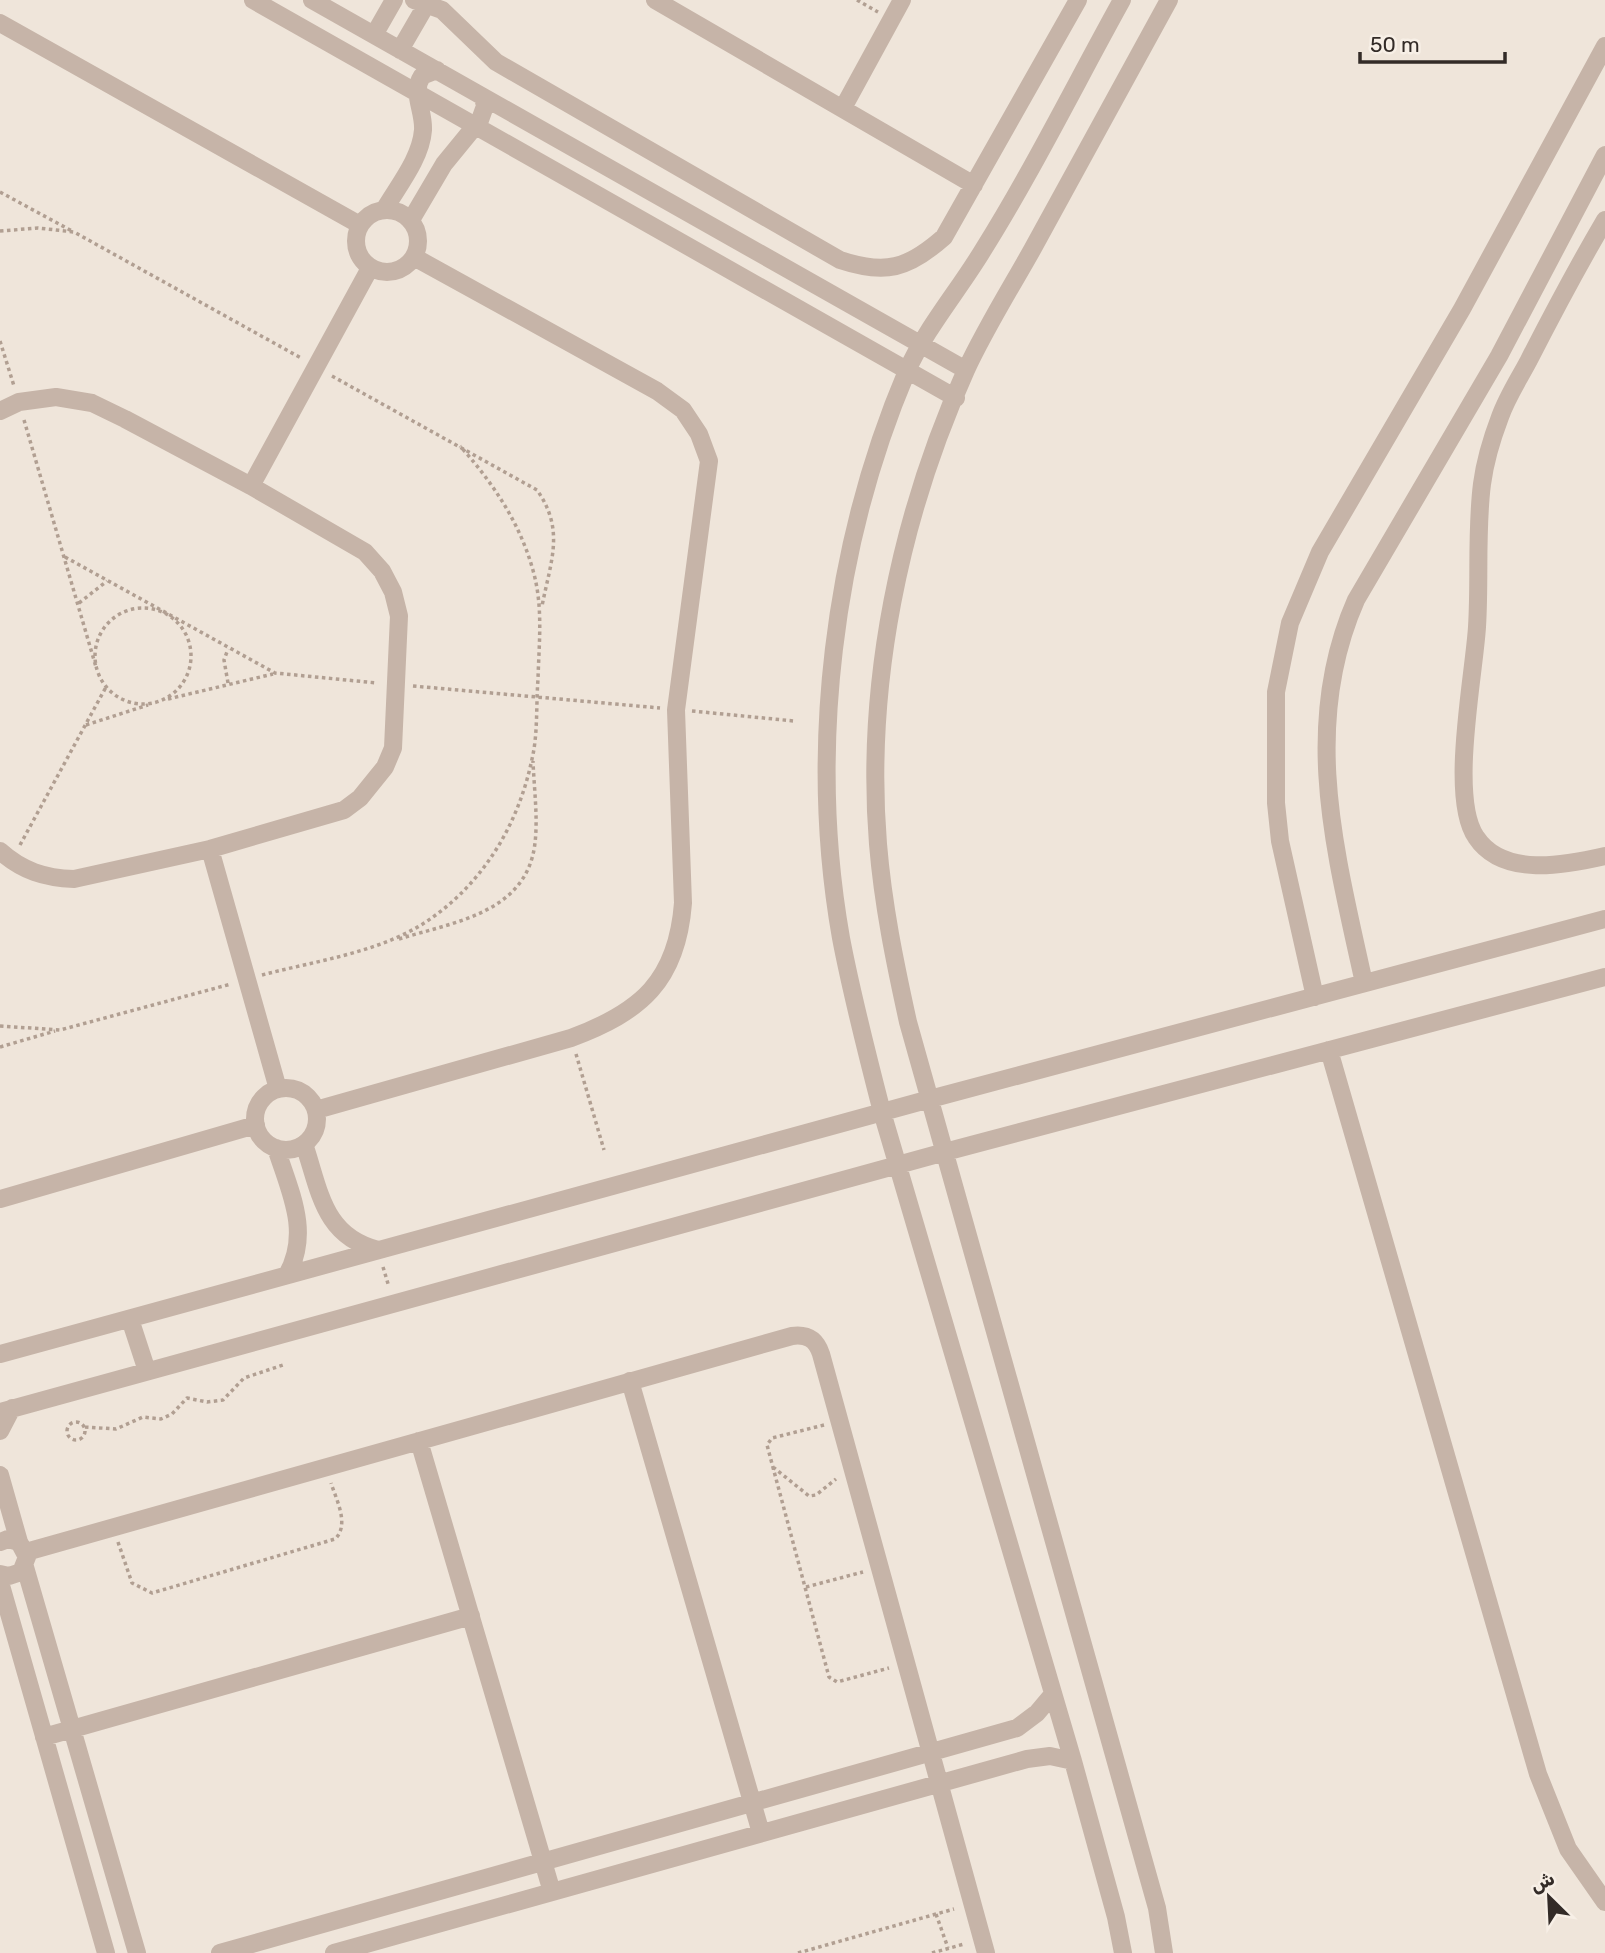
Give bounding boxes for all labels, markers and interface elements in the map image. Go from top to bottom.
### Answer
scale bar [1360,21,1505,65]
text: 50 m [1370,32,1420,57]
north arrow [1514,1862,1584,1932]
text: ش [1527,1867,1558,1897]

